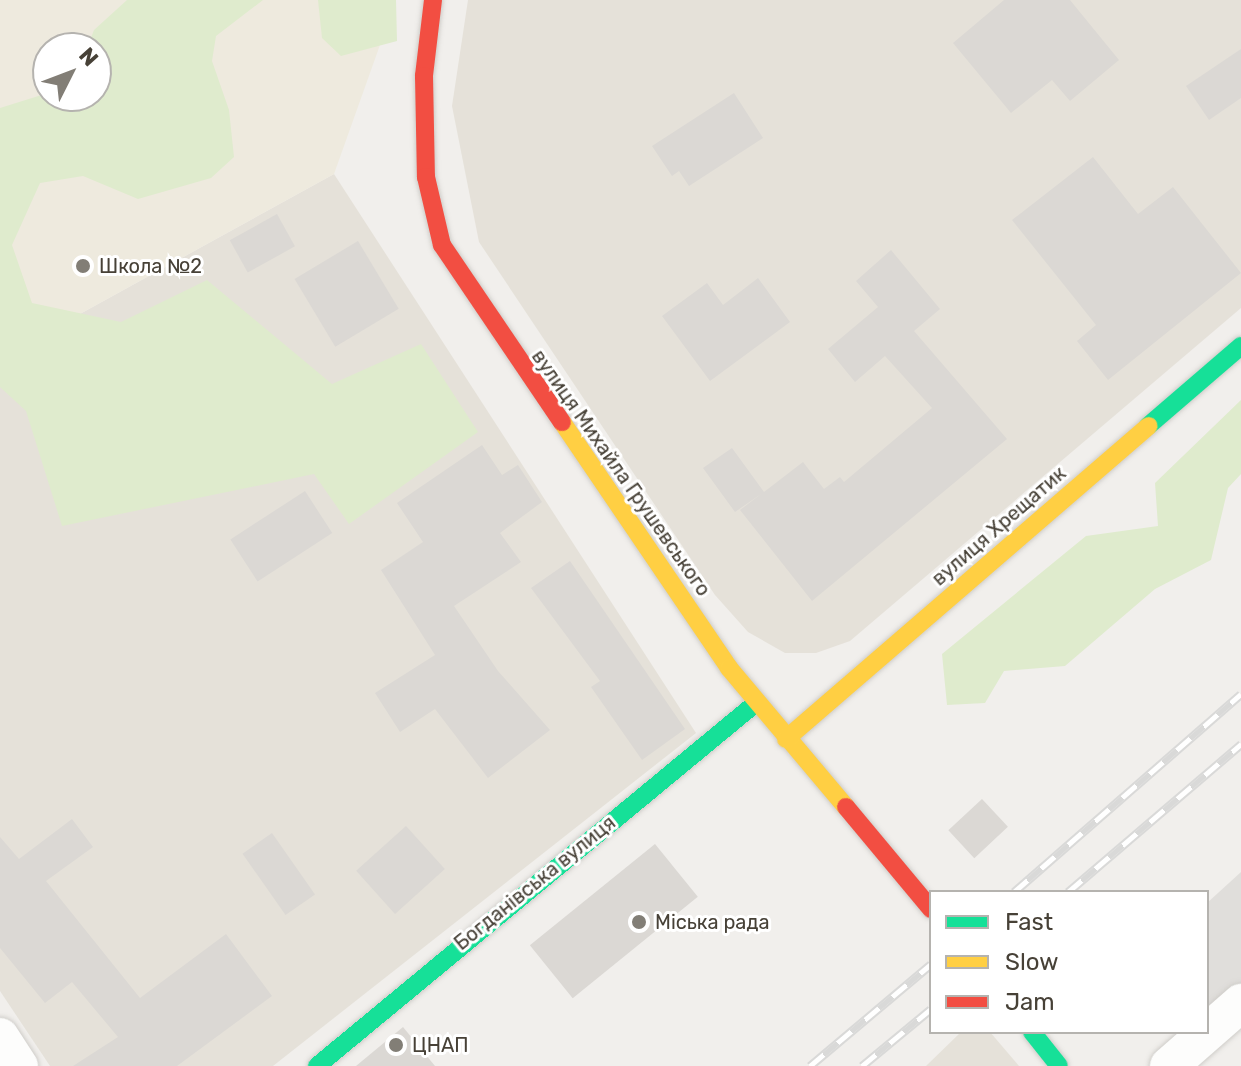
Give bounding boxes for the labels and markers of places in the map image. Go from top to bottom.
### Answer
place label: Школа №2 [99,254,202,278]
marker: Школа №2 [74,257,92,275]
place label: Міська рада [655,910,769,934]
marker: Міська рада [630,913,648,931]
place label: ЦНАП [412,1033,469,1057]
marker: ЦНАП [387,1036,405,1054]

